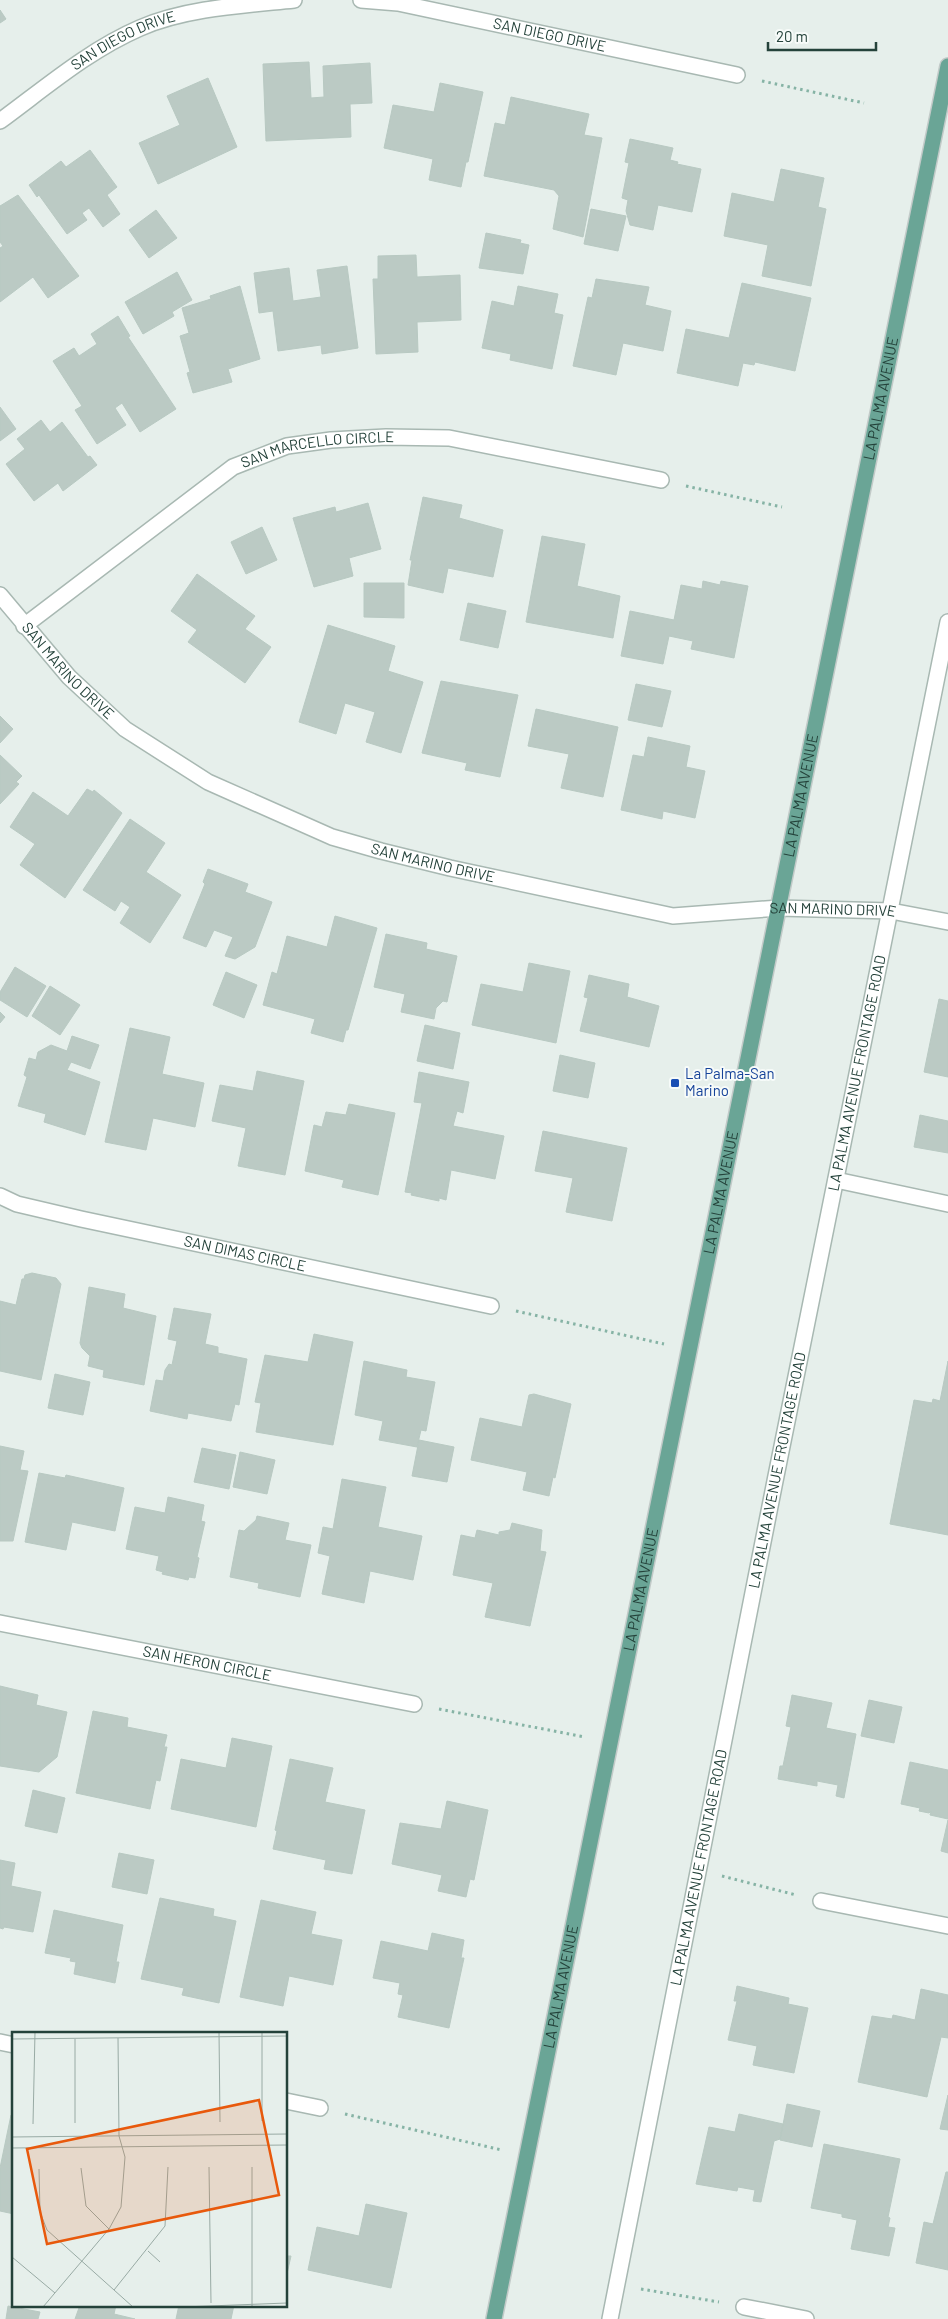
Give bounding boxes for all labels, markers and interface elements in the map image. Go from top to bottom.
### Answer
street label: SAN DIEGO DRIVE [67,7,177,74]
street label: SAN DIEGO DRIVE [492,13,608,55]
scale bar [768,20,876,52]
text: 20 m [776,27,808,45]
street label: LA PALMA AVENUE [859,335,901,462]
street label: SAN MARCELLO CIRCLE [238,427,394,471]
street label: SAN MARINO DRIVE [19,618,118,722]
street label: LA PALMA AVENUE [779,732,821,859]
street label: SAN MARINO DRIVE [369,839,497,885]
street label: SAN MARINO DRIVE [769,898,898,920]
street label: LA PALMA AVENUE FRONTAGE ROAD [824,953,889,1193]
place label: La Palma-San Marino [685,1064,775,1099]
marker: La Palma-San Marino [669,1077,681,1089]
street label: LA PALMA AVENUE [699,1129,741,1256]
street label: SAN DIMAS CIRCLE [182,1231,308,1274]
street label: LA PALMA AVENUE FRONTAGE ROAD [744,1350,809,1590]
street label: LA PALMA AVENUE [619,1526,661,1653]
street label: SAN HERON CIRCLE [141,1641,273,1684]
street label: LA PALMA AVENUE FRONTAGE ROAD [666,1748,730,1987]
street label: LA PALMA AVENUE [539,1923,581,2050]
inset map [12,2032,288,2306]

